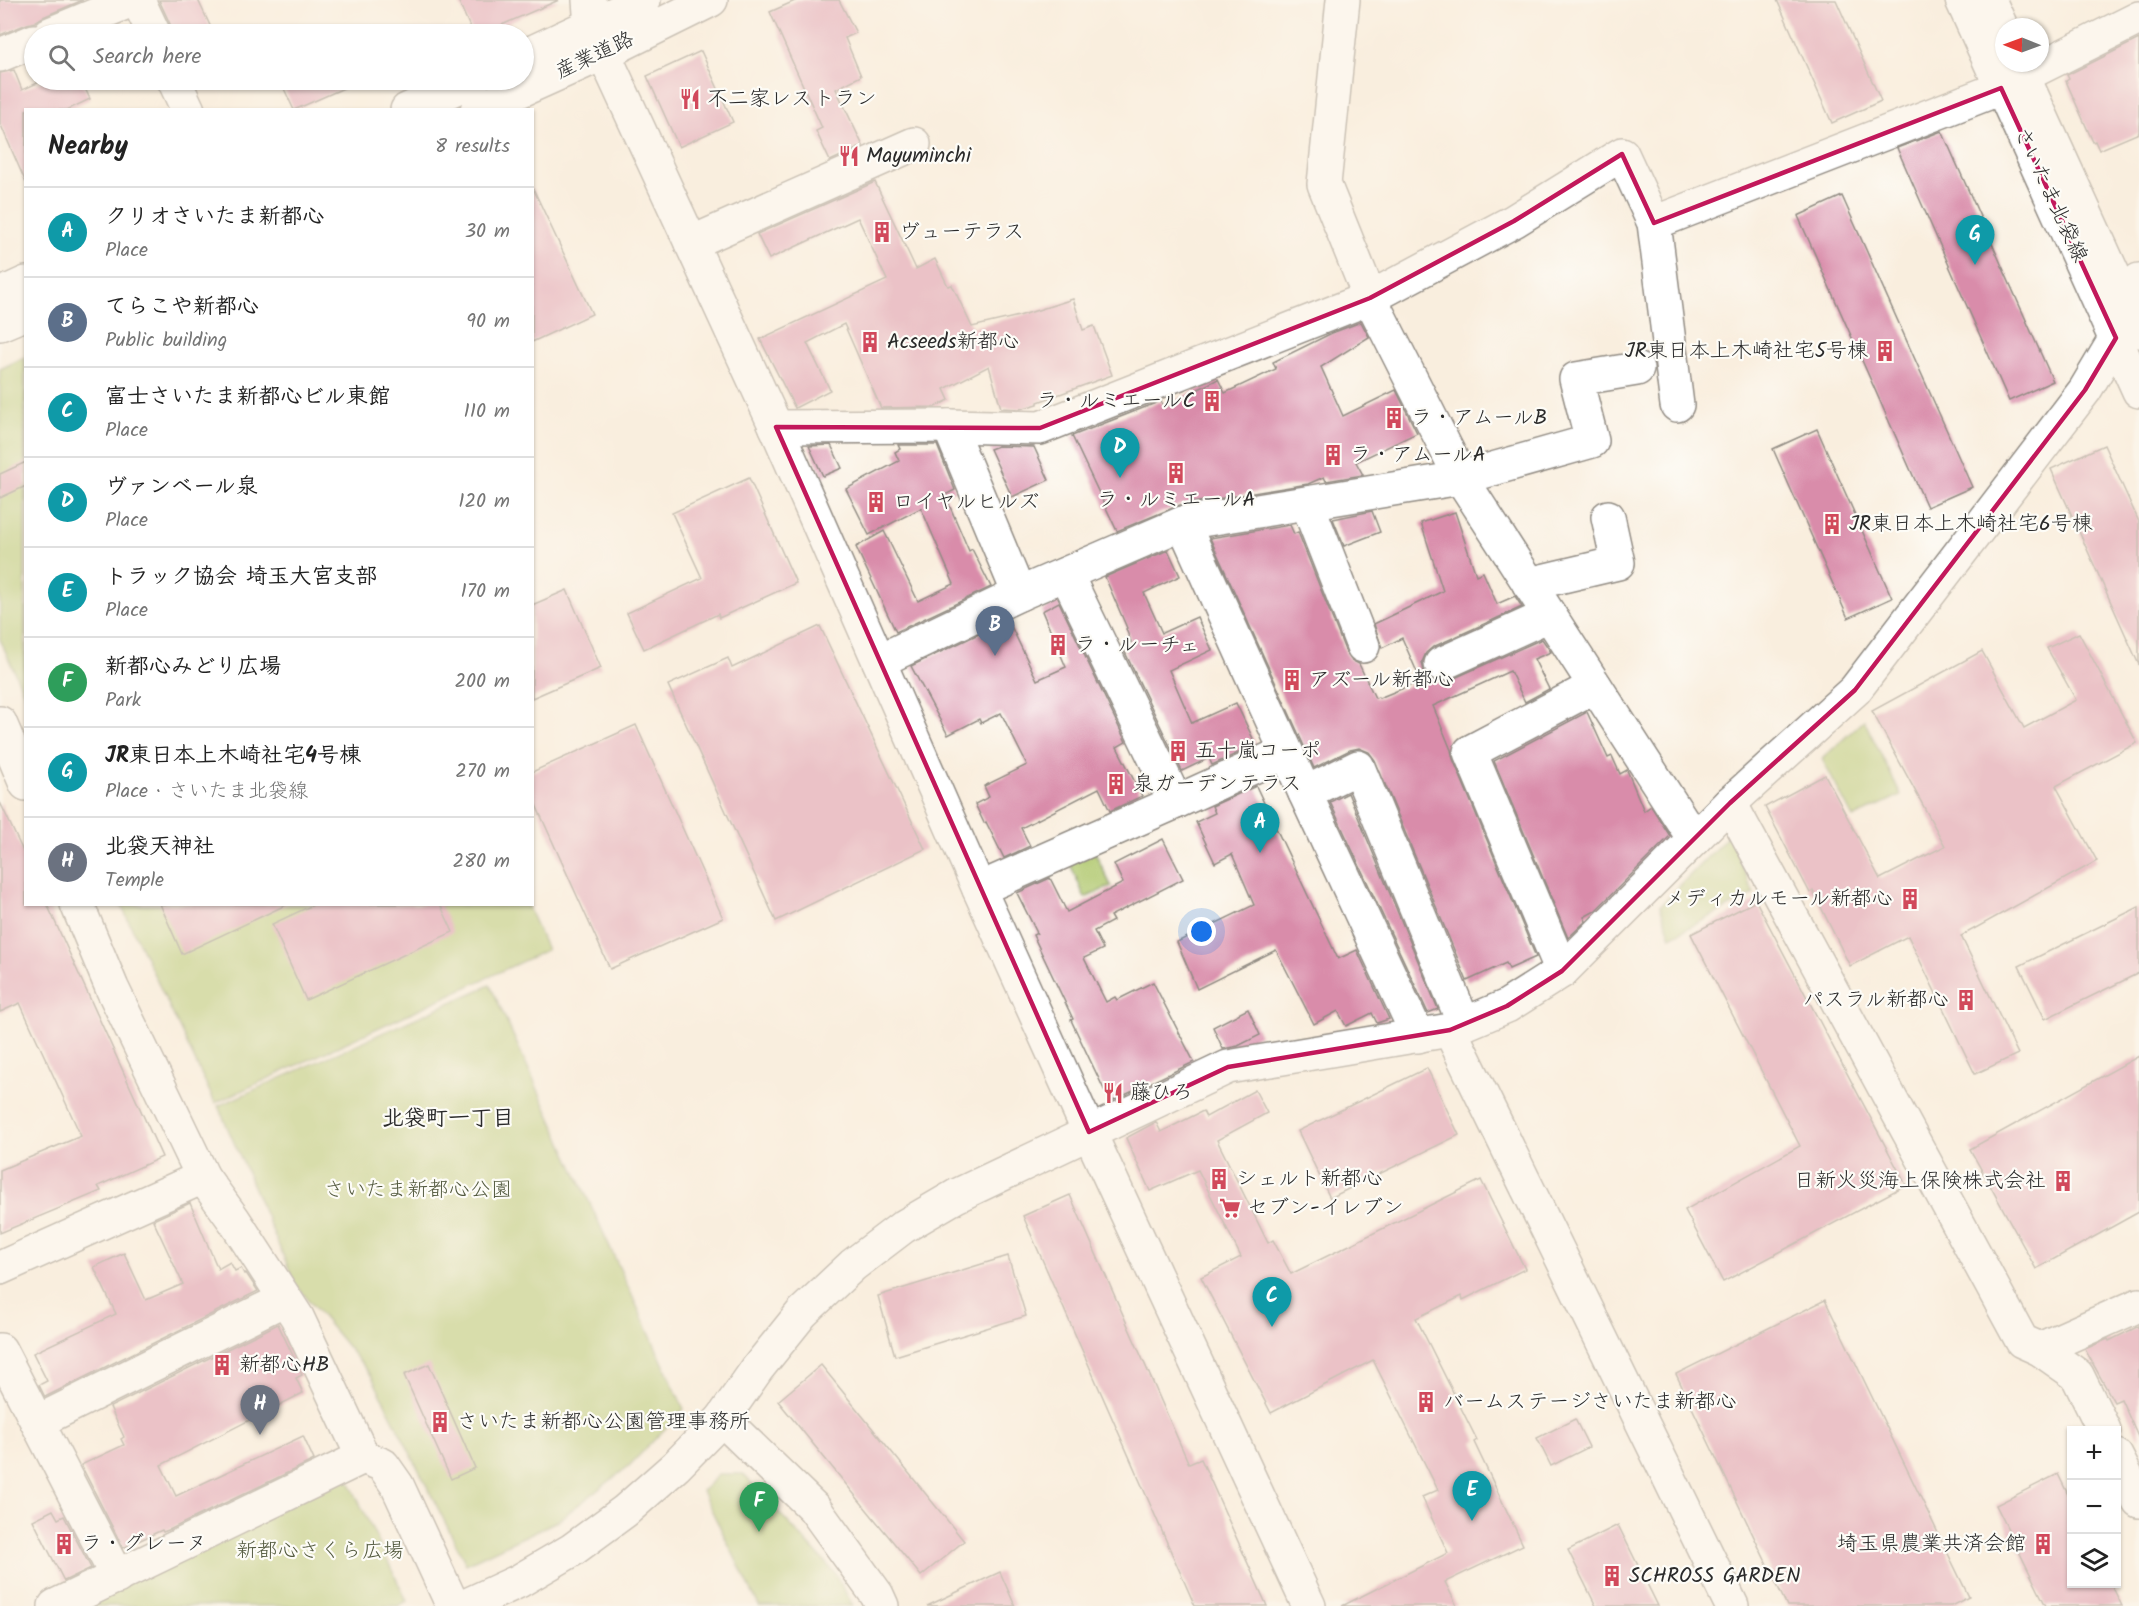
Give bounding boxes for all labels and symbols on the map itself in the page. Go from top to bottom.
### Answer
north arrow [1995,18,2049,72]
street label: 産業道路 [550,23,640,89]
place label: 不二家レストラン [707,83,877,116]
restaurant icon: 不二家レストラン [678,87,702,111]
street label: さいたま北袋線 [2004,122,2096,268]
place label: Mayuminchi [866,140,972,173]
restaurant icon: Mayuminchi [837,144,861,168]
place label: ヴューテラス [899,216,1024,249]
pin: G [1956,216,1994,265]
building icon: ヴューテラス [870,220,894,244]
place label: Acseeds新都心 [887,326,1019,359]
building icon: Acseeds新都心 [858,330,882,354]
place label: JR東日本上木崎社宅5号棟 [1625,335,1868,368]
building icon: JR東日本上木崎社宅5号棟 [1873,339,1897,363]
place label: ラ・ルミエールC [1037,385,1195,418]
building icon: ラ・ルミエールC [1200,389,1224,413]
place label: ラ・アムールB [1411,402,1547,435]
building icon: ラ・アムールB [1382,406,1406,430]
pin: D [1100,428,1140,478]
place label: ラ・アムールA [1350,439,1485,472]
building icon: ラ・アムールA [1321,443,1345,467]
building icon: ラ・ルミエールA [1164,461,1188,485]
place label: ラ・ルミエールA [1097,484,1255,517]
place label: ロイヤルヒルズ [893,486,1039,519]
building icon: ロイヤルヒルズ [864,490,888,514]
place label: JR東日本上木崎社宅6号棟 [1849,508,2093,541]
building icon: JR東日本上木崎社宅6号棟 [1820,512,1844,536]
pin: B [976,606,1014,656]
place label: ラ・ルーチェ [1075,629,1200,662]
building icon: ラ・ルーチェ [1046,633,1070,657]
place label: アズール新都心 [1309,664,1454,697]
building icon: アズール新都心 [1280,668,1304,692]
place label: 五十嵐コーポ [1195,735,1321,768]
building icon: 五十嵐コーポ [1166,739,1190,763]
place label: 泉ガーデンテラス [1133,768,1301,801]
building icon: 泉ガーデンテラス [1104,772,1128,796]
pin: A [1240,804,1280,853]
place label: メディカルモール新都心 [1664,883,1893,916]
building icon: メディカルモール新都心 [1898,887,1922,911]
your location [1187,917,1216,946]
place label: パスラル新都心 [1803,984,1949,1017]
building icon: パスラル新都心 [1954,988,1978,1012]
place label: 藤ひろ [1130,1077,1193,1110]
restaurant icon: 藤ひろ [1101,1081,1125,1105]
district label: 北袋町一丁目 [382,1102,514,1137]
place label: シェルト新都心 [1236,1163,1383,1196]
place label: 日新火災海上保険株式会社 [1794,1165,2046,1198]
building icon: シェルト新都心 [1207,1167,1231,1191]
building icon: 日新火災海上保険株式会社 [2051,1169,2075,1193]
park label: さいたま新都心公園 [324,1174,512,1207]
place label: セブン-イレブン [1247,1192,1404,1225]
supermarket icon: セブン-イレブン [1218,1196,1242,1220]
pin: C [1252,1278,1292,1327]
place label: 新都心HB [239,1349,329,1382]
building icon: 新都心HB [210,1353,234,1377]
pin: H [240,1386,280,1435]
place label: バームステージさいたま新都心 [1443,1386,1737,1419]
building icon: バームステージさいたま新都心 [1414,1390,1438,1414]
place label: さいたま新都心公園管理事務所 [457,1406,750,1439]
building icon: さいたま新都心公園管理事務所 [428,1410,452,1434]
pin: E [1452,1472,1492,1521]
pin: F [740,1482,778,1532]
place label: ラ・グレーヌ [81,1528,207,1561]
place label: 埼玉県農業共済会館 [1837,1528,2026,1561]
building icon: ラ・グレーヌ [52,1532,76,1556]
building icon: 埼玉県農業共済会館 [2031,1532,2055,1556]
park label: 新都心さくら広場 [236,1535,404,1568]
place label: SCHROSS GARDEN [1629,1560,1801,1593]
building icon: SCHROSS GARDEN [1600,1564,1624,1588]

